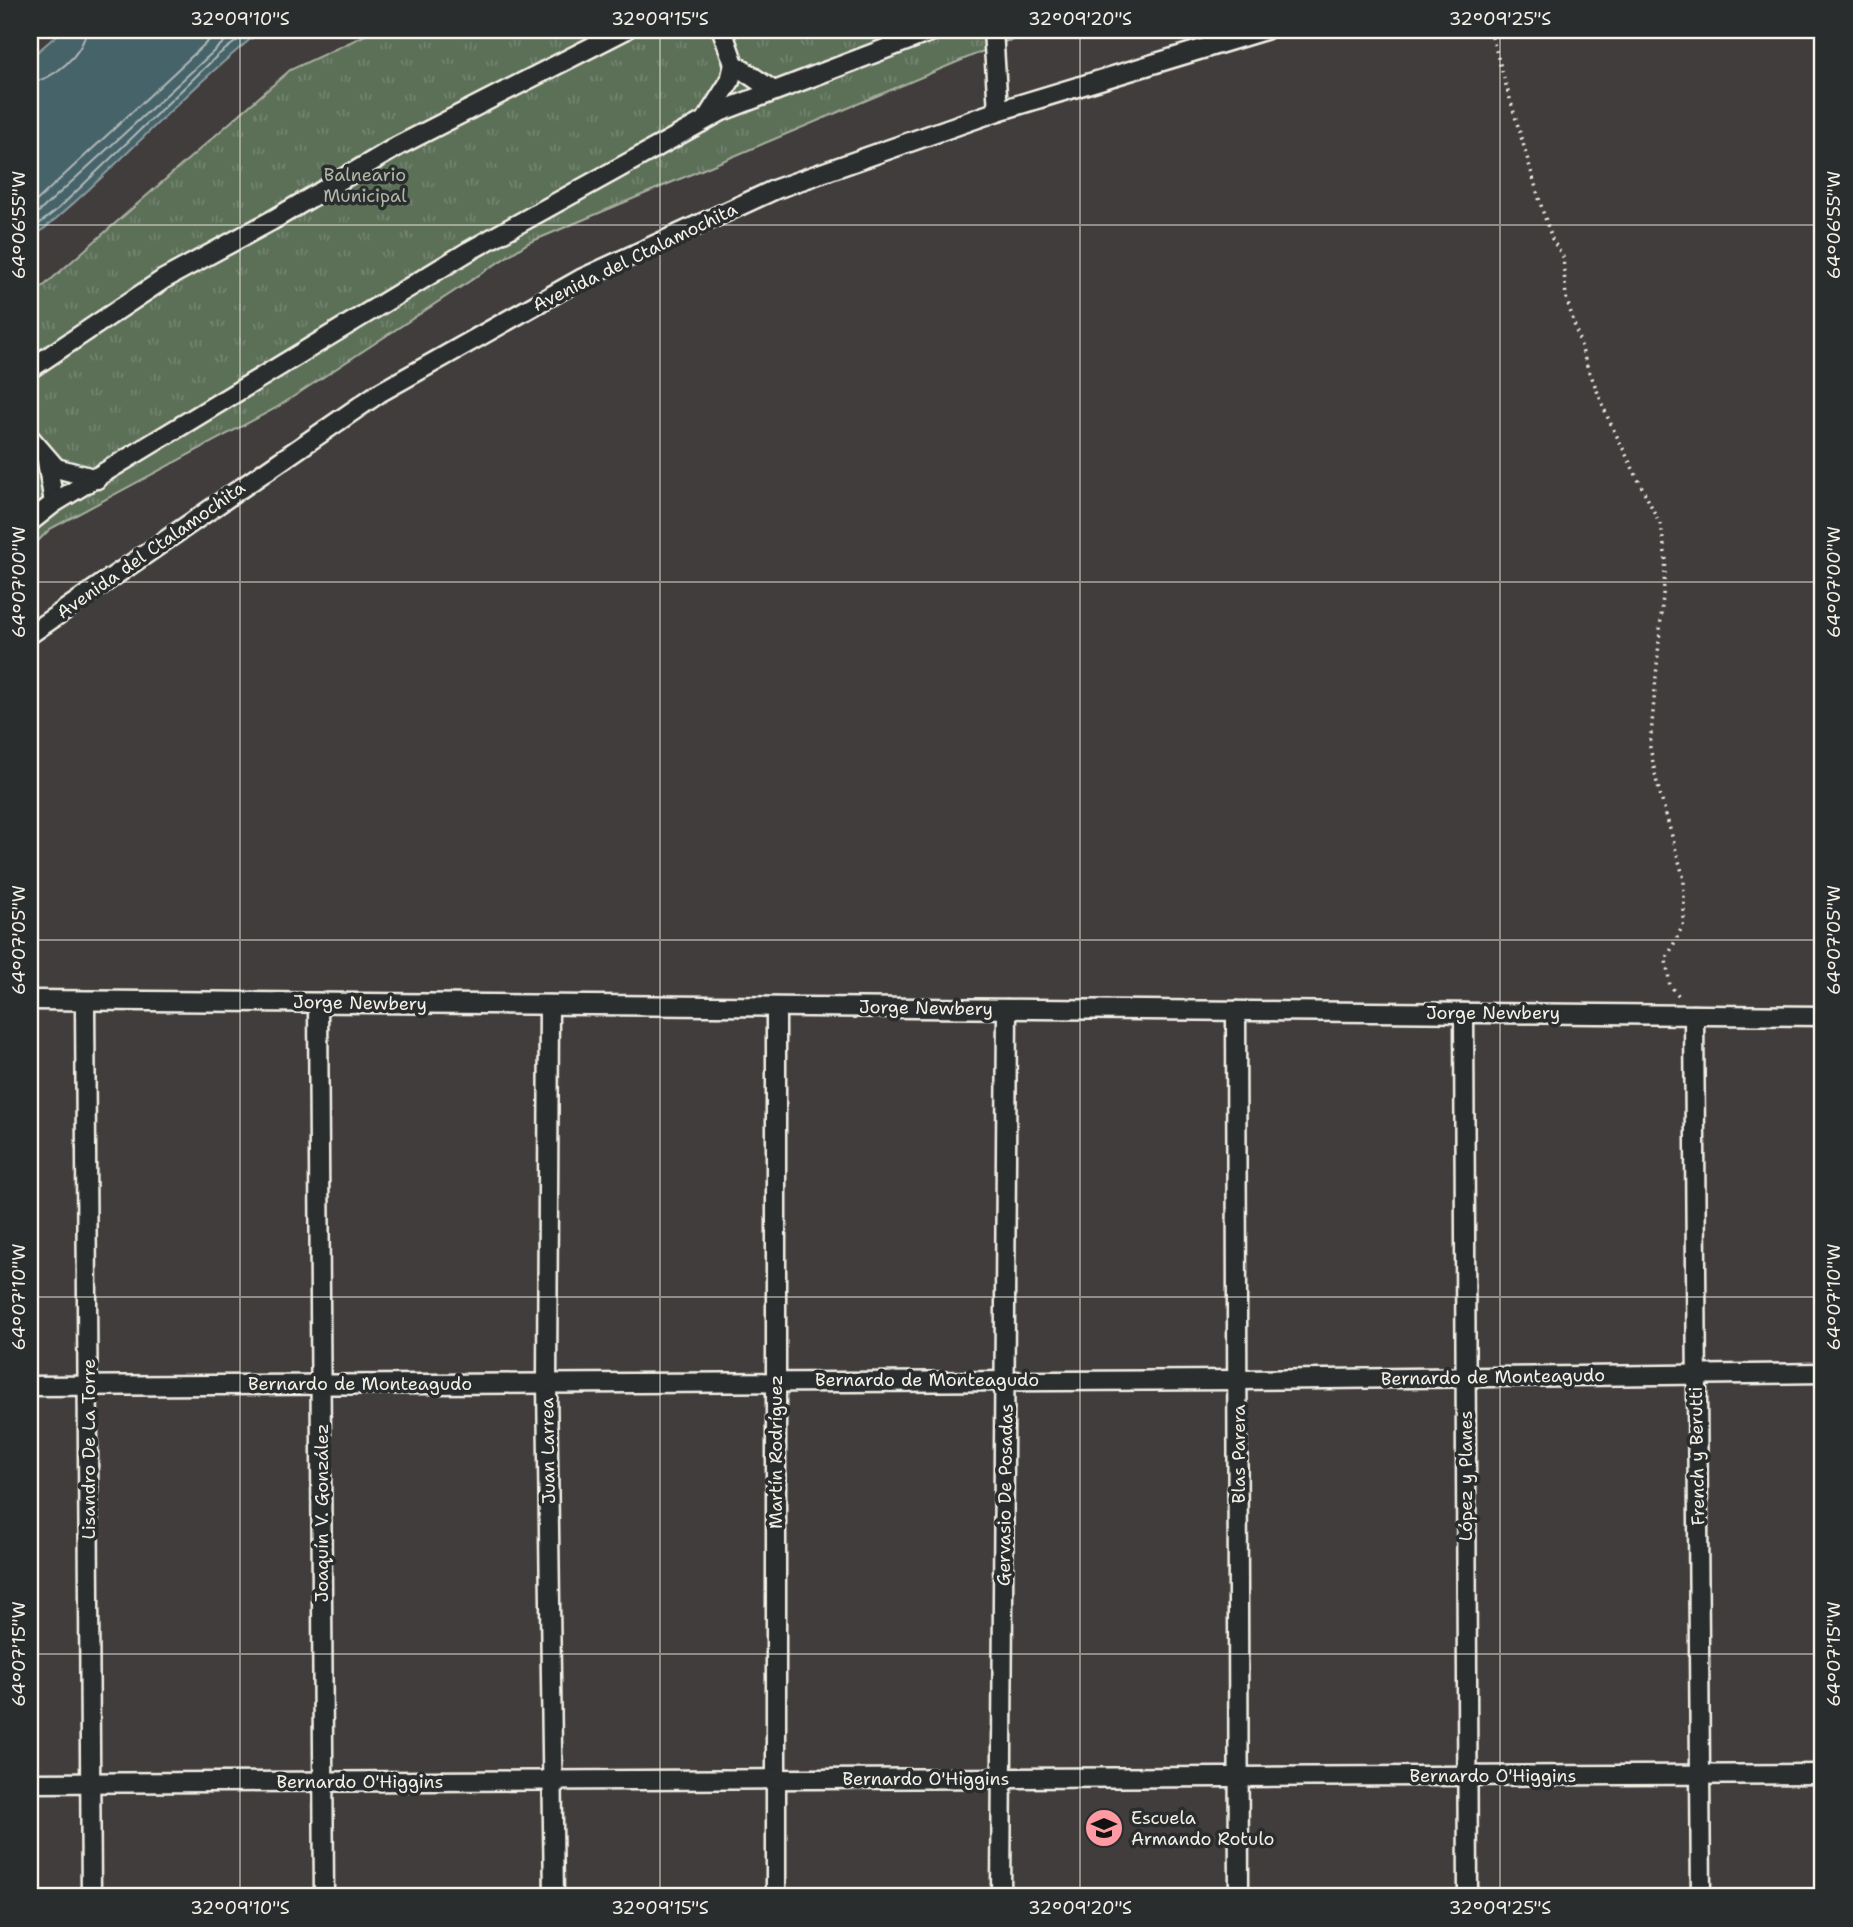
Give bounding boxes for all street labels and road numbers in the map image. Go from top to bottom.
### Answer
street label: Avenida del Ctalamochita [529,197,741,317]
street label: Avenida del Ctalamochita [52,476,250,624]
street label: Jorge Newbery [293,990,427,1016]
street label: Jorge Newbery [859,995,993,1021]
street label: Jorge Newbery [1426,1001,1560,1025]
street label: Lisandro De La Torre [77,1358,101,1540]
street label: Bernardo de Monteagudo [1381,1363,1605,1391]
street label: Bernardo de Monteagudo [815,1368,1039,1392]
street label: Bernardo de Monteagudo [248,1372,472,1396]
street label: Martín Rodríguez [764,1375,788,1529]
street label: French y Berutti [1684,1386,1710,1526]
street label: Juan Larrea [535,1398,561,1504]
street label: Gervasio De Posadas [991,1404,1019,1586]
street label: Blas Parera [1227,1405,1251,1503]
street label: López y Planes [1454,1411,1478,1541]
street label: Joaquín V. González [310,1424,334,1602]
street label: Bernardo O'Higgins [1410,1764,1576,1788]
street label: Bernardo O'Higgins [843,1767,1009,1791]
street label: Bernardo O'Higgins [277,1770,443,1794]

